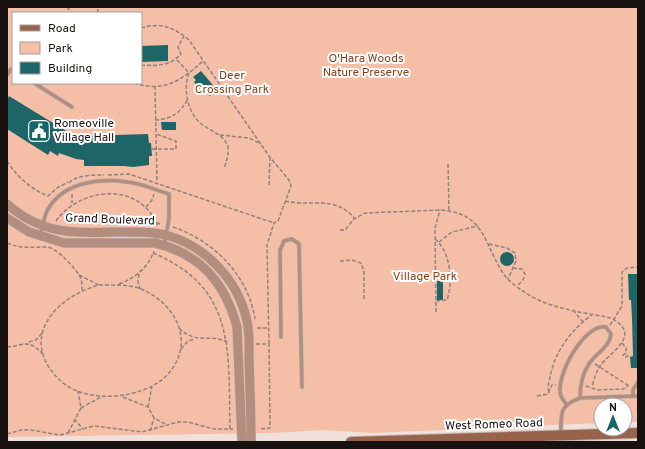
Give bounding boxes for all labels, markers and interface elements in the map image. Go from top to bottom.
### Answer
legend [12,12,142,84]
text: Road [48,21,76,37]
text: Park [48,41,73,57]
park label: O'Hara Woods Nature Preserve [323,51,409,81]
text: Building [48,61,92,77]
park label: Deer Crossing Park [195,68,269,98]
place label: Romeoville Village Hall [54,116,114,146]
public building icon: Romeoville Village Hall [26,118,52,144]
street label: Grand Boulevard [65,210,155,230]
park label: Village Park [393,269,457,285]
north arrow [593,397,633,437]
text: N [609,401,617,415]
street label: West Romeo Road [445,415,543,435]

